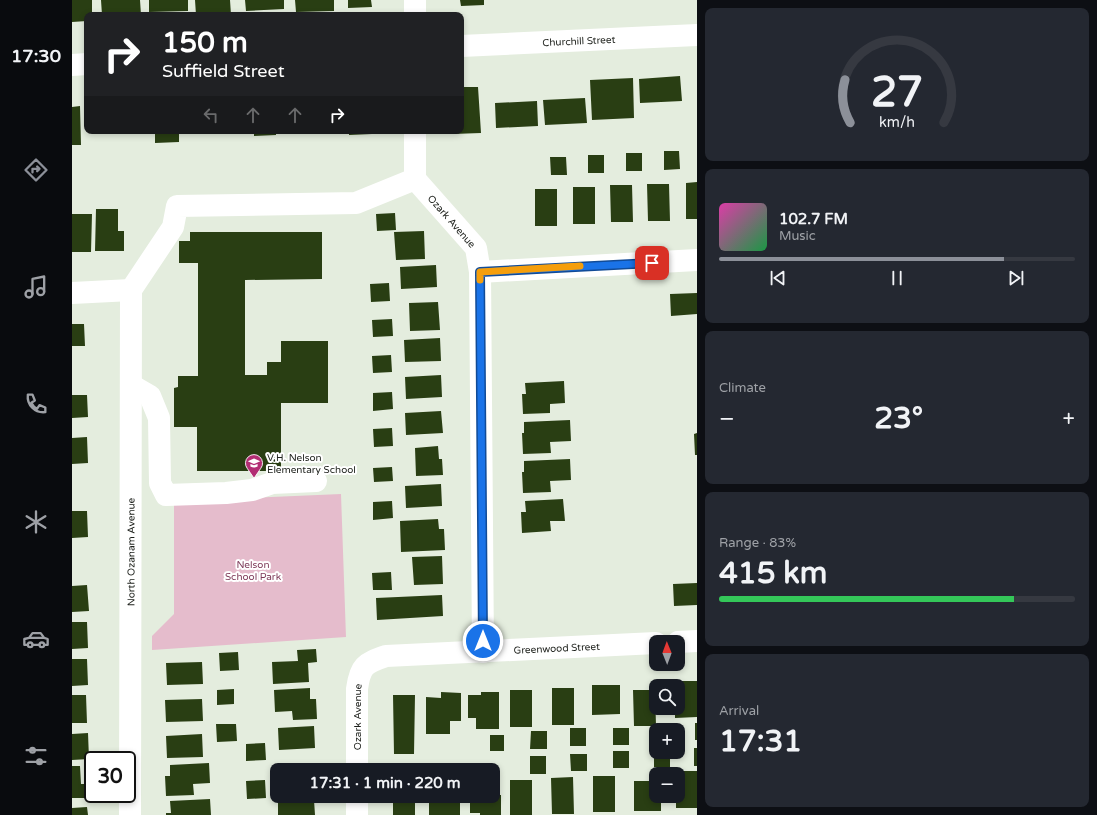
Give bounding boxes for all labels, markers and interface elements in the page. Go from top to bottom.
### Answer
text: 150 m [162,26,248,60]
icon: right [96,28,148,80]
street label: Churchill Street [542,34,616,49]
text: 17:30 [11,45,61,67]
text: Suffield Street [162,60,285,82]
text: 27 [871,68,923,118]
icon: left [200,104,222,126]
icon: ahead [242,104,264,126]
icon: ahead [284,104,306,126]
icon: right [326,104,348,126]
text: km/h [879,113,915,130]
icon: directions [22,156,50,184]
street label: Ozark Avenue [425,193,478,251]
text: 102.7 FM [779,210,848,228]
text: Music [779,228,816,244]
pin [635,246,669,280]
icon: arrive [641,252,663,274]
icon: previous [767,267,789,289]
icon: pause [886,267,908,289]
icon: next [1005,267,1027,289]
icon: music [22,273,50,301]
text: Climate [719,380,766,396]
icon: phone [22,390,50,418]
text: 23° [874,400,923,437]
text: − [719,406,735,432]
text: + [1063,406,1075,432]
place label: V.H. Nelson Elementary School [267,452,356,476]
school or university icon: V.H. Nelson Elementary School [244,453,264,478]
street label: North Ozanam Avenue [125,497,138,606]
icon: climate [22,508,50,536]
text: Range · 83% [719,535,796,551]
text: 415 km [719,555,827,592]
park label: Nelson School Park [225,559,282,583]
position arrow [462,620,504,662]
icon: car [22,625,50,653]
north arrow [649,635,685,671]
map controls [649,635,685,803]
street label: Greenwood Street [513,641,600,657]
button: search [649,679,685,715]
street label: Ozark Avenue [352,683,365,750]
text: Arrival [719,703,759,719]
button: + [649,723,685,759]
text: 17:31 [719,723,802,760]
icon: filters [22,742,50,770]
speed limit sign: 30 [84,751,136,803]
button: − [649,767,685,803]
text: 17:31 · 1 min · 220 m [310,774,460,792]

